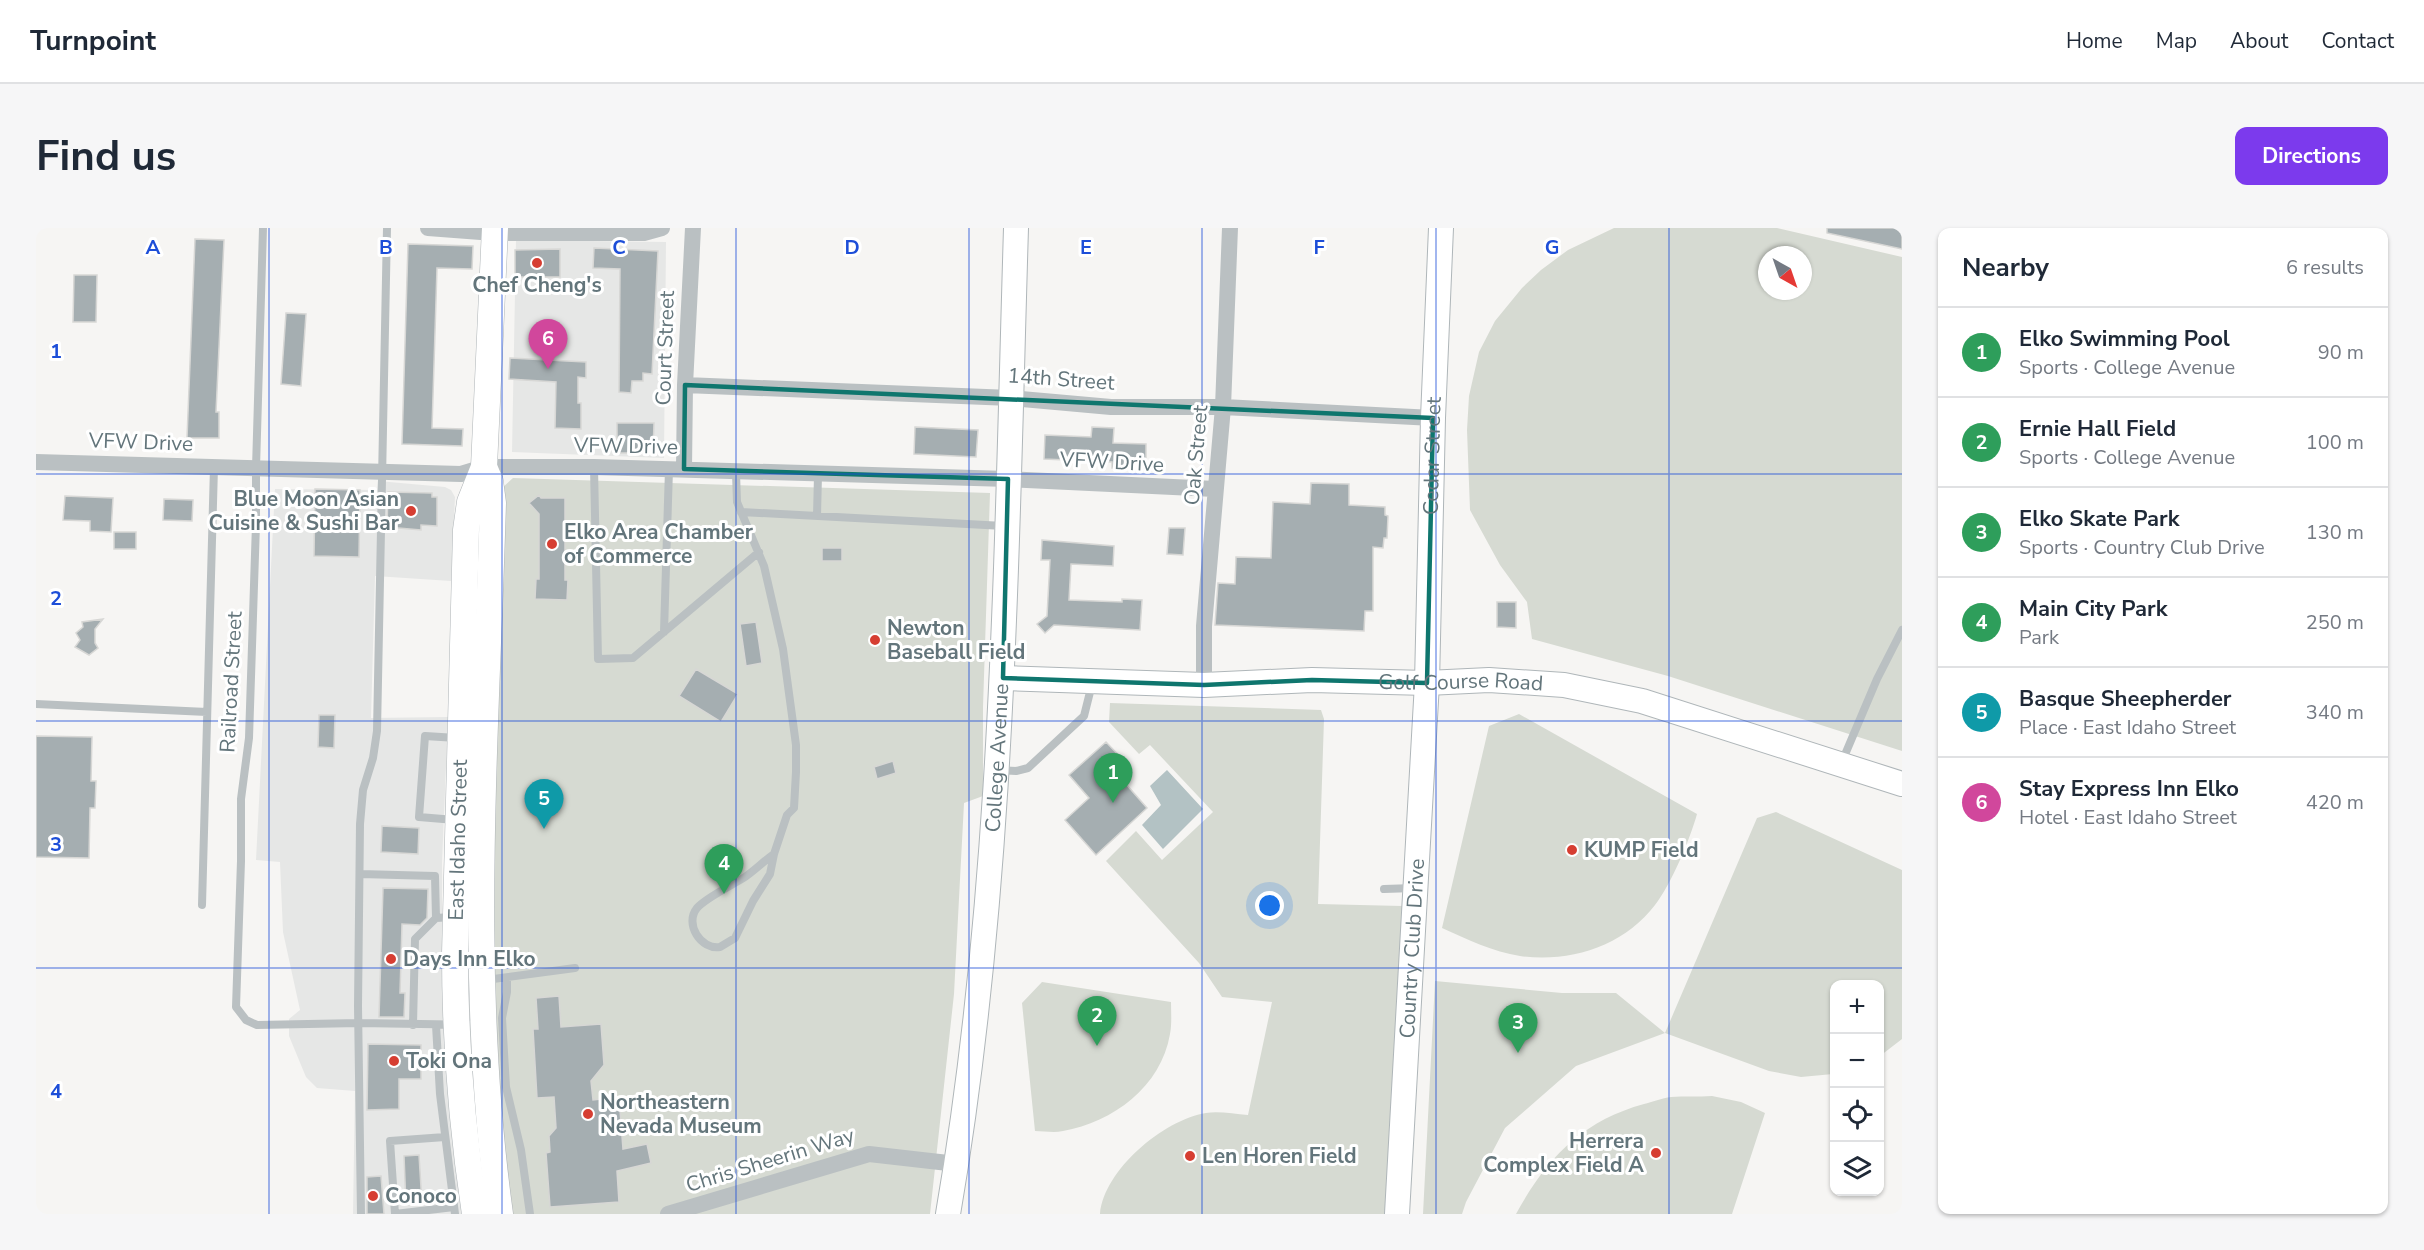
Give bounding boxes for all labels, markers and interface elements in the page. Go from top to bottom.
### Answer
text: Turnpoint [30,22,156,60]
text: Home [2066,27,2123,55]
text: Map [2156,27,2197,55]
text: About [2230,27,2288,55]
text: Contact [2321,27,2394,55]
button: Directions [2235,127,2388,185]
text: Find us [36,128,176,185]
text: A [146,234,161,261]
text: B [379,234,393,261]
text: C [612,234,626,261]
text: D [844,234,860,261]
text: E [1080,234,1092,261]
text: F [1313,234,1325,261]
text: G [1545,234,1559,261]
north arrow [1758,246,1812,300]
text: Nearby [1962,250,2049,285]
text: 6 results [2286,254,2364,281]
marker: Chef Cheng's [530,256,544,270]
place label: Chef Cheng's [472,271,602,299]
street label: Court Street [649,289,681,406]
pin: 6 [528,320,568,369]
text: Elko Swimming Pool [2019,324,2230,354]
text: 1 [50,338,62,365]
text: 1 [1976,339,1988,366]
text: 90 m [2318,339,2364,366]
text: Sports · College Avenue [2019,354,2235,381]
street label: 14th Street [1007,361,1116,397]
street label: Cedar Street [1417,396,1448,515]
street label: Oak Street [1178,403,1214,506]
text: Ernie Hall Field [2019,414,2176,444]
street label: VFW Drive [87,426,194,458]
text: 2 [1976,429,1988,456]
text: 100 m [2306,429,2364,456]
street label: VFW Drive [573,431,678,461]
text: Sports · College Avenue [2019,444,2235,471]
street label: VFW Drive [1058,445,1165,479]
place label: Blue Moon Asian Cuisine & Sushi Bar [209,485,400,537]
marker: Blue Moon Asian Cuisine & Sushi Bar [404,504,418,518]
text: Elko Skate Park [2019,504,2179,534]
place label: Elko Area Chamber of Commerce [564,518,754,570]
text: 3 [1976,519,1988,546]
text: 130 m [2306,519,2364,546]
text: Sports · Country Club Drive [2019,534,2265,561]
marker: Elko Area Chamber of Commerce [545,537,559,551]
text: 2 [50,585,62,612]
text: Main City Park [2019,594,2168,624]
text: 4 [1976,609,1988,636]
text: 250 m [2306,609,2364,636]
street label: Railroad Street [213,610,249,753]
place label: Newton Baseball Field [887,614,1025,666]
text: Park [2019,624,2059,651]
marker: Newton Baseball Field [868,633,882,647]
street label: Golf Course Road [1378,666,1544,698]
street label: College Avenue [979,683,1015,833]
text: Basque Sheepherder [2019,684,2232,714]
text: 5 [1976,699,1988,726]
text: 340 m [2306,699,2364,726]
text: Place · East Idaho Street [2019,714,2236,741]
pin: 1 [1094,754,1132,803]
street label: East Idaho Street [442,758,474,921]
text: Stay Express Inn Elko [2019,774,2239,804]
pin: 5 [524,780,564,829]
text: 6 [1976,789,1988,816]
text: 420 m [2306,789,2364,816]
text: Hotel · East Idaho Street [2019,804,2237,831]
text: 3 [50,831,62,858]
place label: KUMP Field [1584,836,1699,864]
marker: KUMP Field [1565,843,1579,857]
pin: 4 [704,844,744,894]
street label: Country Club Drive [1393,858,1431,1039]
your location [1255,891,1284,920]
place label: Days Inn Elko [403,945,536,973]
marker: Days Inn Elko [384,952,398,966]
map controls [1830,980,1884,1196]
button: + [1830,980,1884,1034]
pin: 2 [1078,996,1116,1046]
pin: 3 [1498,1004,1538,1053]
button: − [1830,1034,1884,1088]
place label: Toki Ona [406,1047,492,1075]
marker: Toki Ona [387,1054,401,1068]
text: 4 [50,1078,62,1105]
place label: Northeastern Nevada Museum [600,1088,762,1140]
button: locate [1830,1088,1884,1142]
marker: Northeastern Nevada Museum [581,1107,595,1121]
street label: Chris Sheerin Way [682,1121,858,1199]
place label: Herrera Complex Field A [1483,1127,1644,1179]
place label: Len Horen Field [1202,1142,1357,1170]
button: layers [1830,1142,1884,1196]
marker: Herrera Complex Field A [1649,1146,1663,1160]
marker: Len Horen Field [1183,1149,1197,1163]
place label: Conoco [385,1182,457,1210]
marker: Conoco [366,1189,380,1203]

